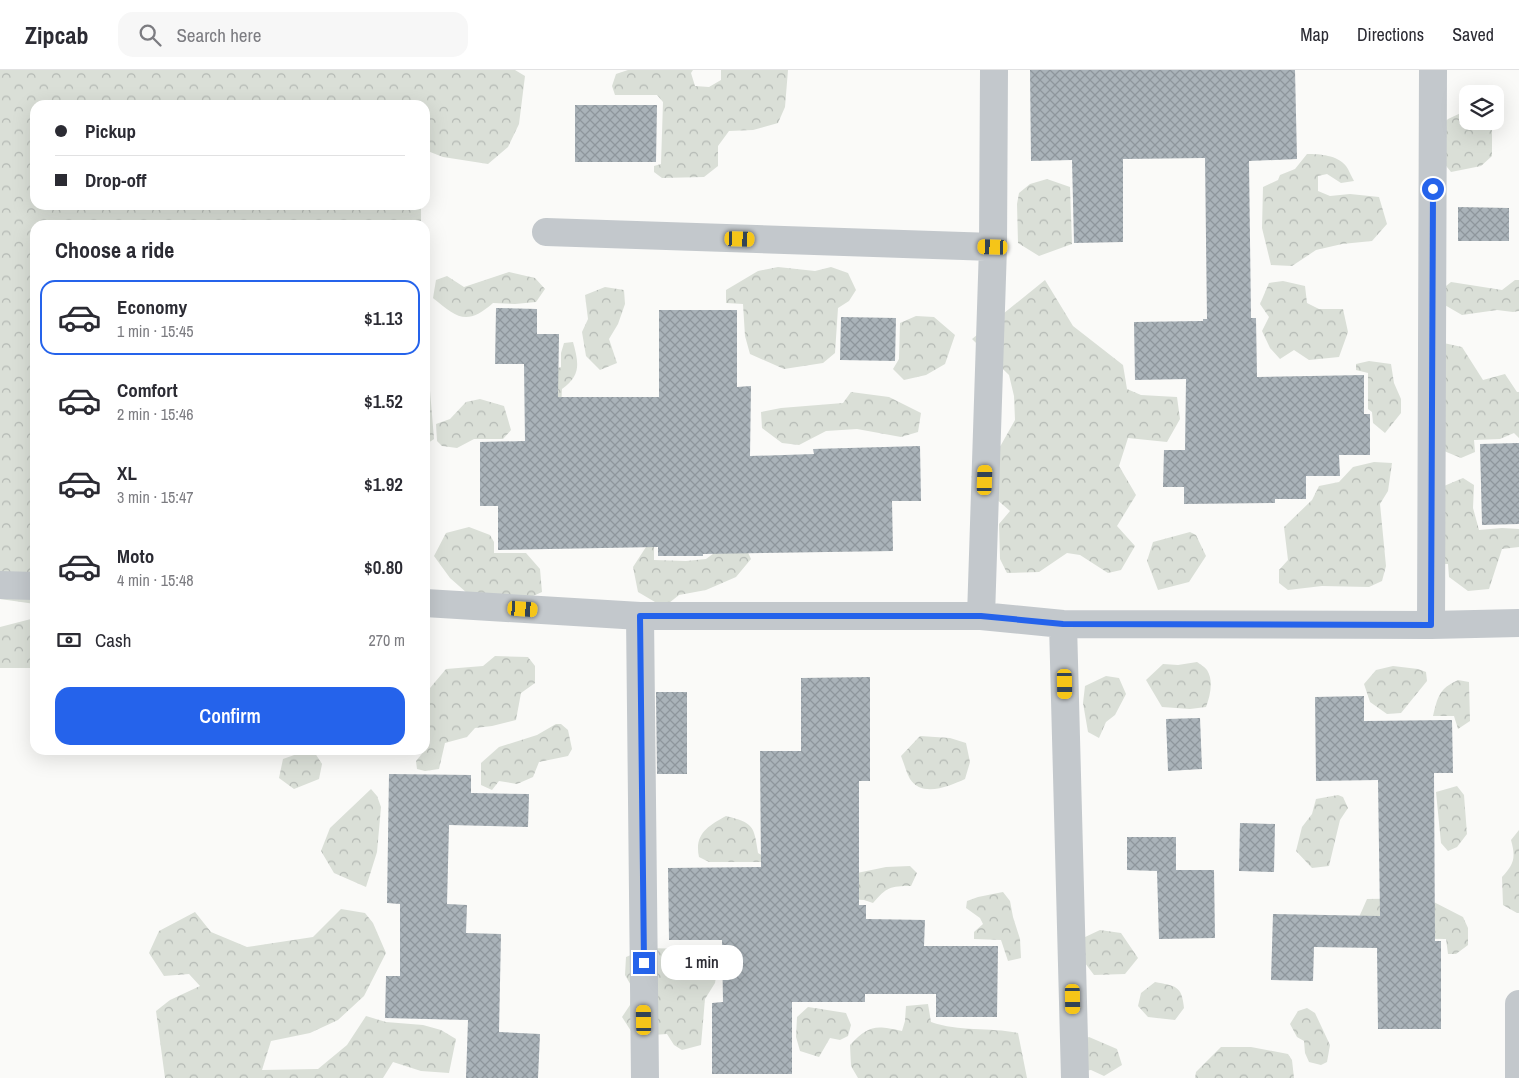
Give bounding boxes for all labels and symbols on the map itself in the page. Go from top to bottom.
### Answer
route start [1422,178,1444,200]
car [724,231,755,247]
car [977,239,1008,255]
car [976,465,993,495]
car [507,600,538,618]
car [1057,669,1072,699]
callout: 1 min [662,946,744,980]
route end [633,952,655,974]
car [1065,984,1080,1014]
car [636,1005,651,1035]

